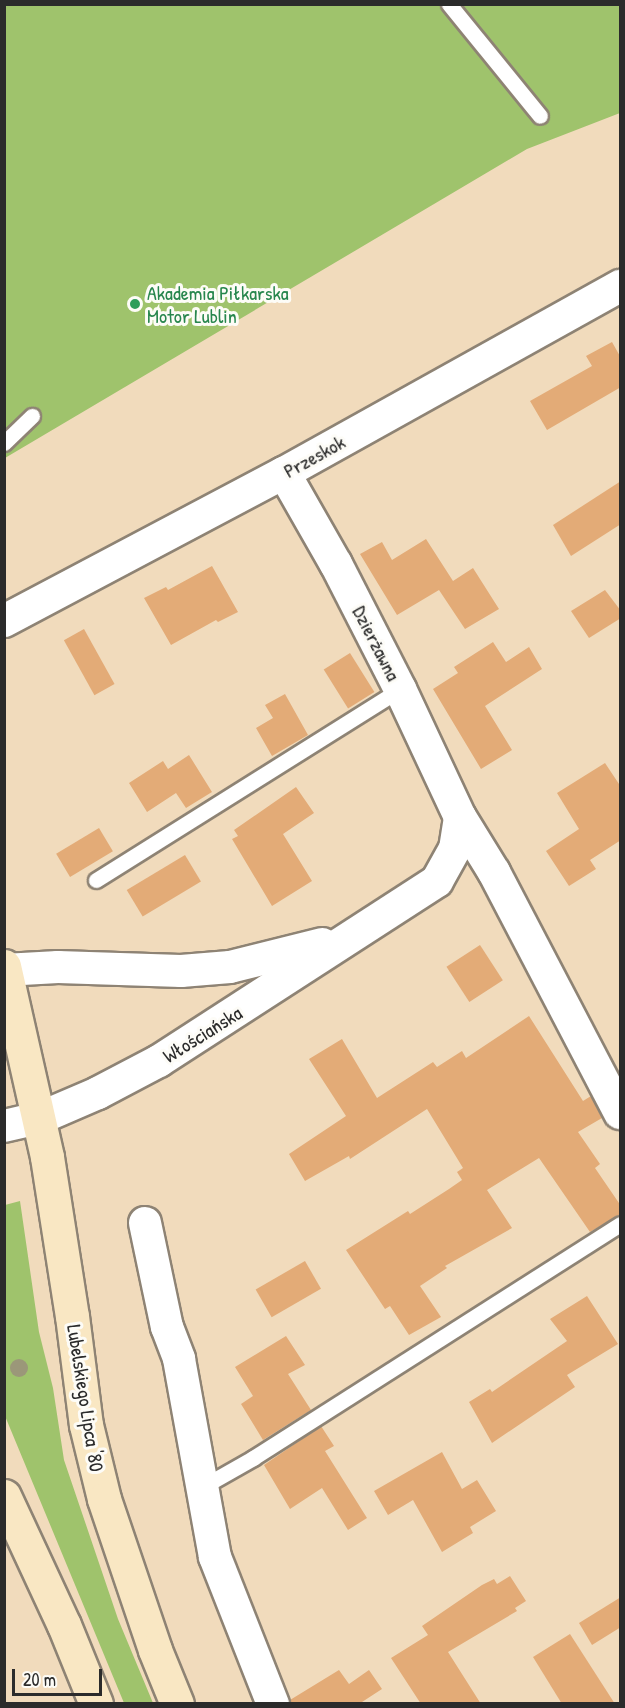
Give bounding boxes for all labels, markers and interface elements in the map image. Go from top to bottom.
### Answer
place label: Akademia Piłkarska Motor Lublin [147,280,289,327]
marker: Akademia Piłkarska Motor Lublin [128,297,142,311]
street label: Przeskok [279,429,349,483]
street label: Dzierżawna [348,602,406,684]
street label: Włościańska [158,1000,246,1068]
street label: Lubelskiego Lipca '80 [63,1323,109,1473]
scale bar [15,1657,105,1695]
text: 20 m [23,1667,56,1692]

